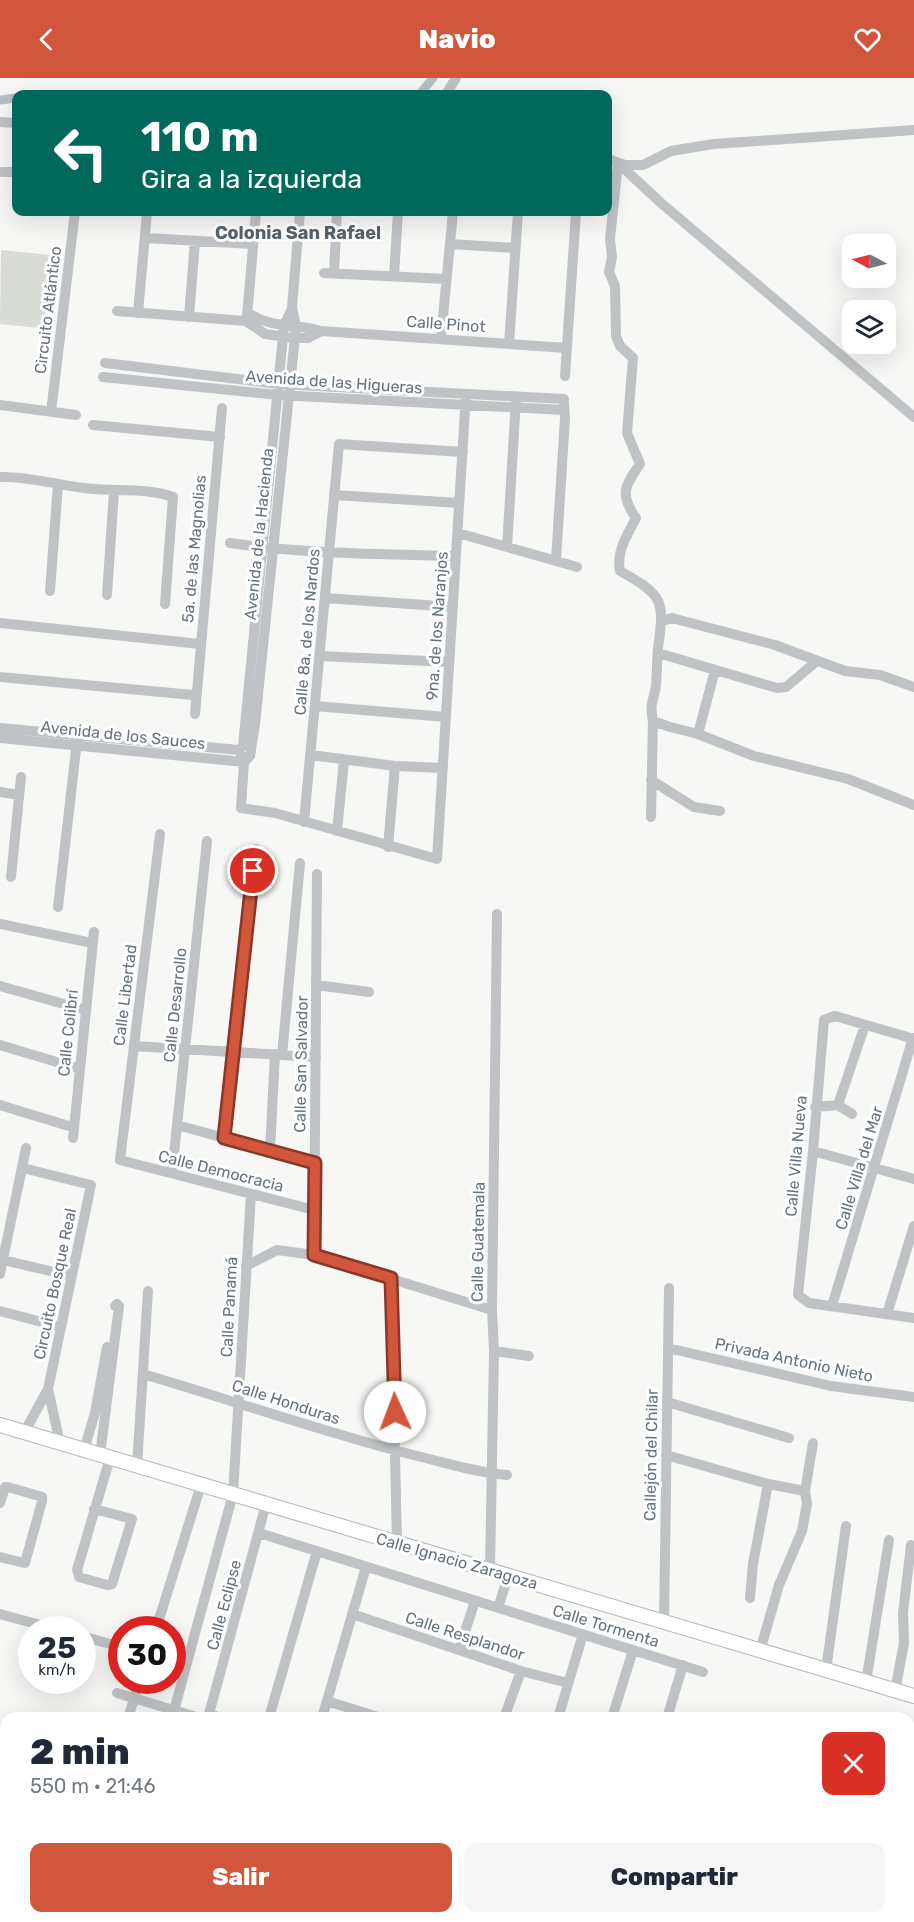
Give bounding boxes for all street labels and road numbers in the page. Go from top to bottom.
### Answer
street label: Circuito Atlántico [31,245,65,375]
street label: Calle Pinot [406,312,486,336]
street label: Avenida de las Higueras [245,366,423,398]
street label: Avenida de la Hacienda [241,447,277,621]
street label: 5a. de las Magnolias [178,474,210,624]
street label: Calle 8a. de los Nardos [290,548,324,716]
street label: 9na. de los Naranjos [422,551,452,701]
street label: Avenida de los Sauces [40,717,206,753]
street label: Calle Libertad [109,943,141,1047]
street label: Calle Desarrollo [160,947,190,1063]
street label: Calle Colibrí [54,988,82,1077]
street label: Calle San Salvador [290,995,312,1133]
street label: Calle Villa Nueva [781,1095,811,1217]
street label: Calle Villa del Mar [831,1104,887,1232]
street label: Calle Democracia [156,1146,286,1196]
street label: Calle Guatemala [467,1182,489,1302]
street label: Circuito Bosque Real [30,1207,80,1361]
street label: Calle Panamá [217,1256,241,1358]
street label: Privada Antonio Nieto [713,1334,875,1386]
street label: Calle Honduras [230,1376,342,1428]
street label: Callejón del Chilar [640,1389,662,1521]
street label: Calle Ignacio Zaragoza [374,1529,540,1593]
street label: Calle Eclipse [203,1558,245,1652]
street label: Calle Tormenta [550,1601,662,1651]
street label: Calle Resplandor [403,1608,527,1664]

